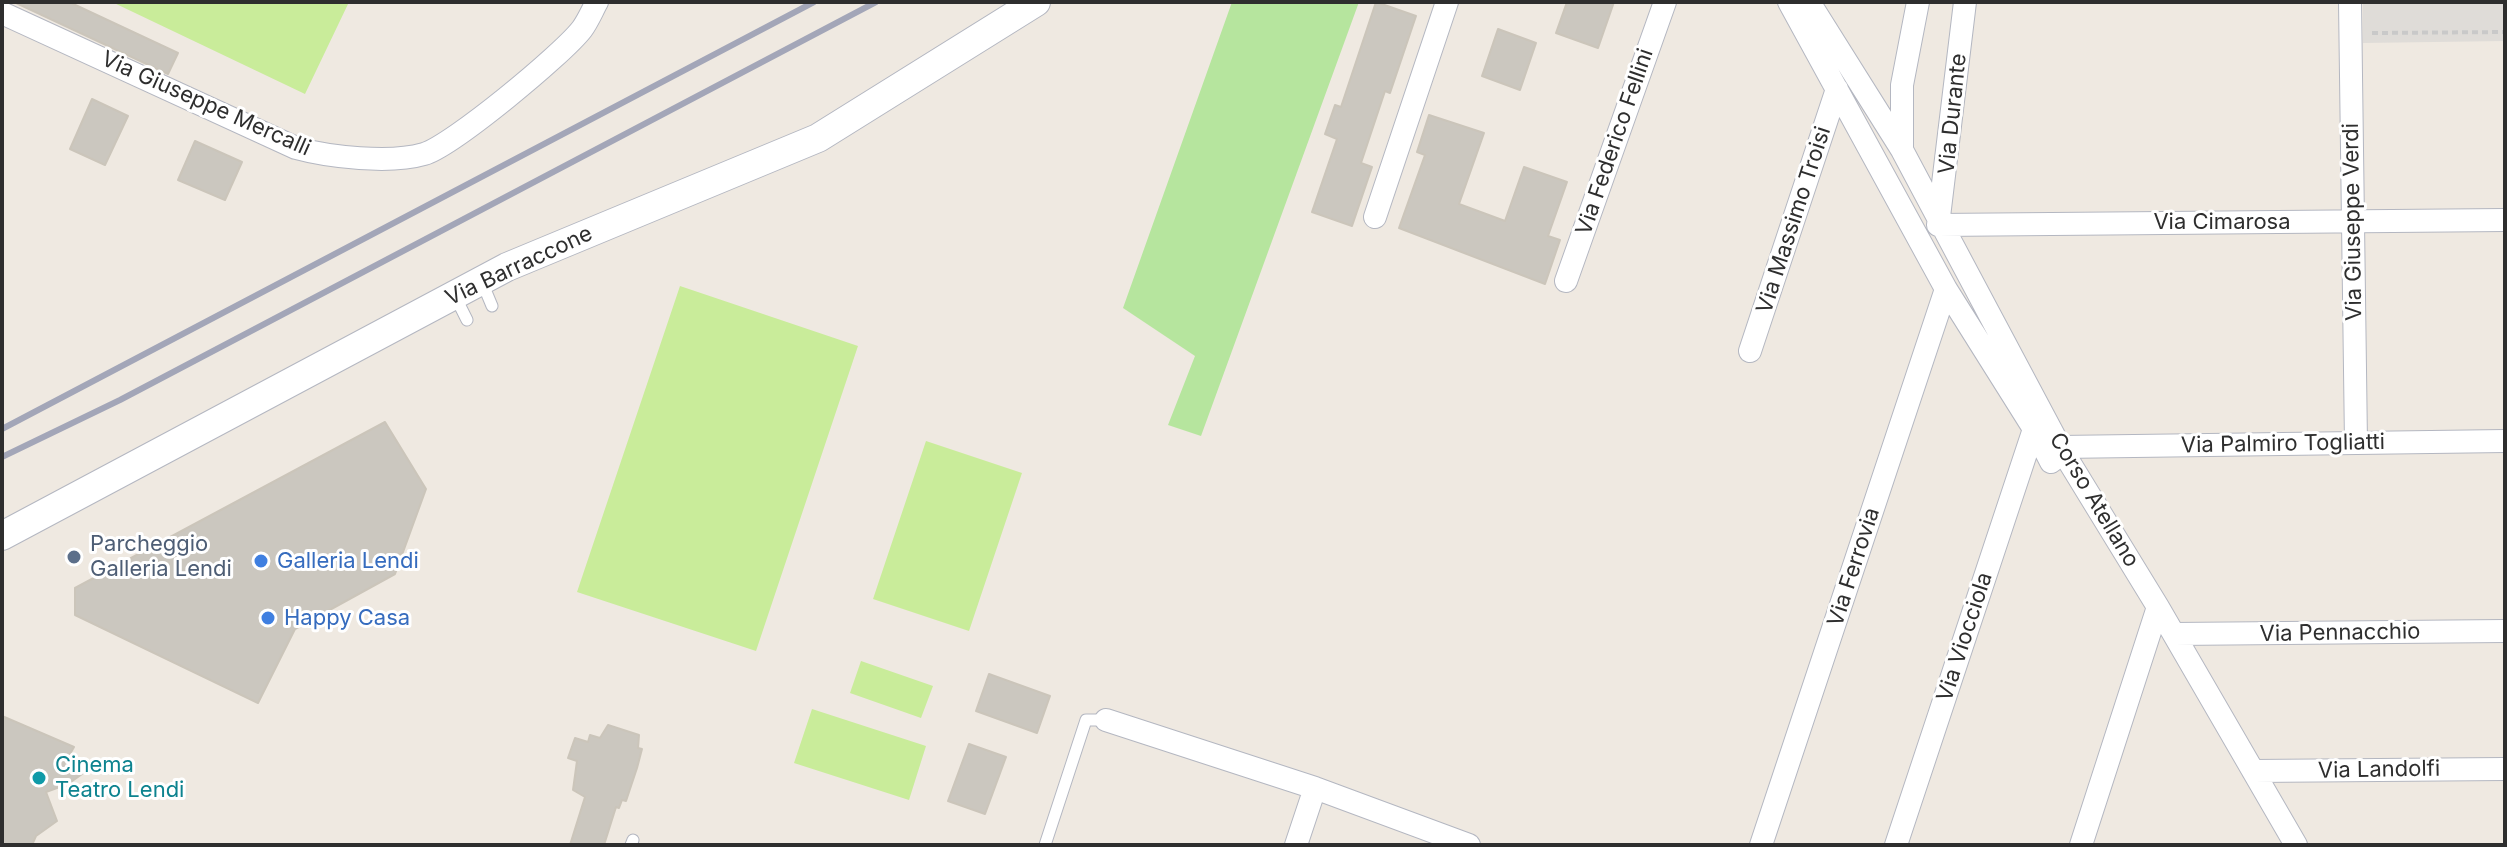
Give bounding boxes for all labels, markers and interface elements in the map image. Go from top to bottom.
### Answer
street label: Via Federico Fellini [1571,45,1659,239]
street label: Via Giuseppe Mercalli [97,46,315,162]
street label: Via Durante [1934,52,1972,176]
street label: Via Massimo Troisi [1751,123,1837,317]
street label: Via Giuseppe Verdi [2338,123,2368,321]
street label: Via Cimarosa [2153,209,2291,235]
street label: Via Barraccone [441,220,597,312]
street label: Corso Atellano [2043,428,2145,572]
street label: Via Palmiro Togliatti [2181,429,2385,459]
street label: Via Ferrovia [1822,504,1886,630]
place label: Parcheggio Galleria Lendi [90,531,232,582]
marker: Parcheggio Galleria Lendi [65,548,83,566]
place label: Galleria Lendi [277,548,419,574]
marker: Galleria Lendi [252,552,270,570]
street label: Via Viocciola [1932,569,1998,705]
place label: Happy Casa [284,605,410,631]
marker: Happy Casa [259,609,277,627]
street label: Via Pennacchio [2259,618,2421,648]
place label: Cinema Teatro Lendi [55,752,184,804]
street label: Via Landolfi [2318,756,2440,784]
marker: Cinema Teatro Lendi [30,769,48,787]

